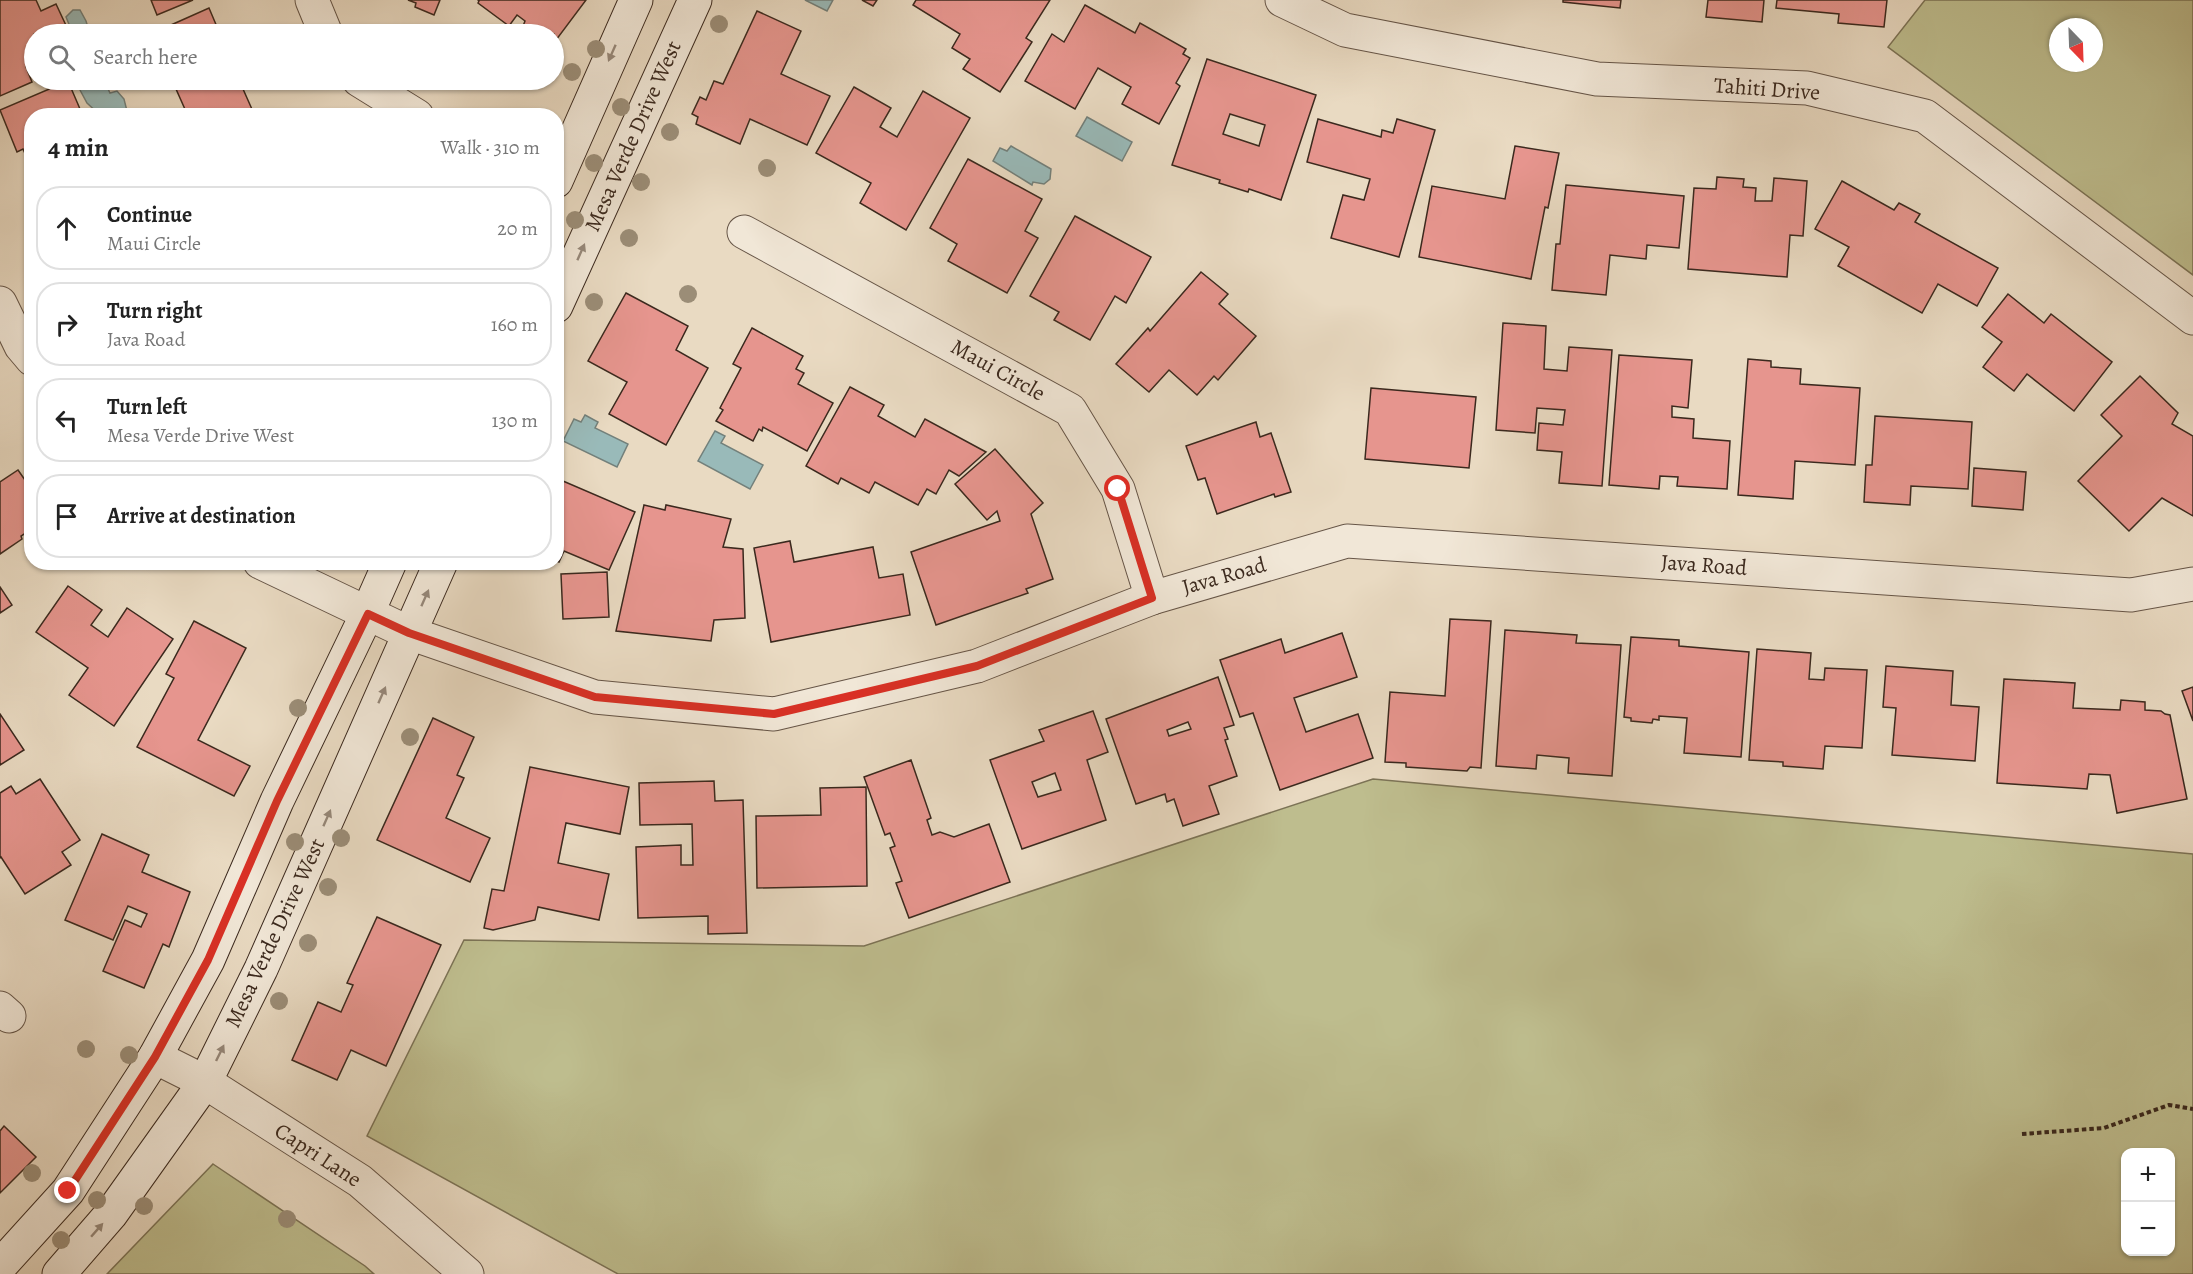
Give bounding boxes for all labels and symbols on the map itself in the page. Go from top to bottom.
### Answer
north arrow [2049,18,2103,72]
street label: Mesa Verde Drive West [577,36,689,236]
one-way arrow [608,45,617,62]
street label: Tahiti Drive [1713,70,1821,108]
one-way arrow [576,244,585,261]
street label: Maui Circle [945,332,1051,408]
route start [1104,475,1130,501]
street label: Java Road [1660,547,1748,583]
street label: Java Road [1178,550,1270,602]
one-way arrow [420,589,430,607]
one-way arrow [377,686,387,704]
one-way arrow [322,809,332,827]
street label: Mesa Verde Drive West [218,833,332,1033]
one-way arrow [215,1044,224,1061]
street label: Capri Lane [269,1116,367,1194]
route end [54,1177,80,1203]
one-way arrow [91,1222,104,1238]

